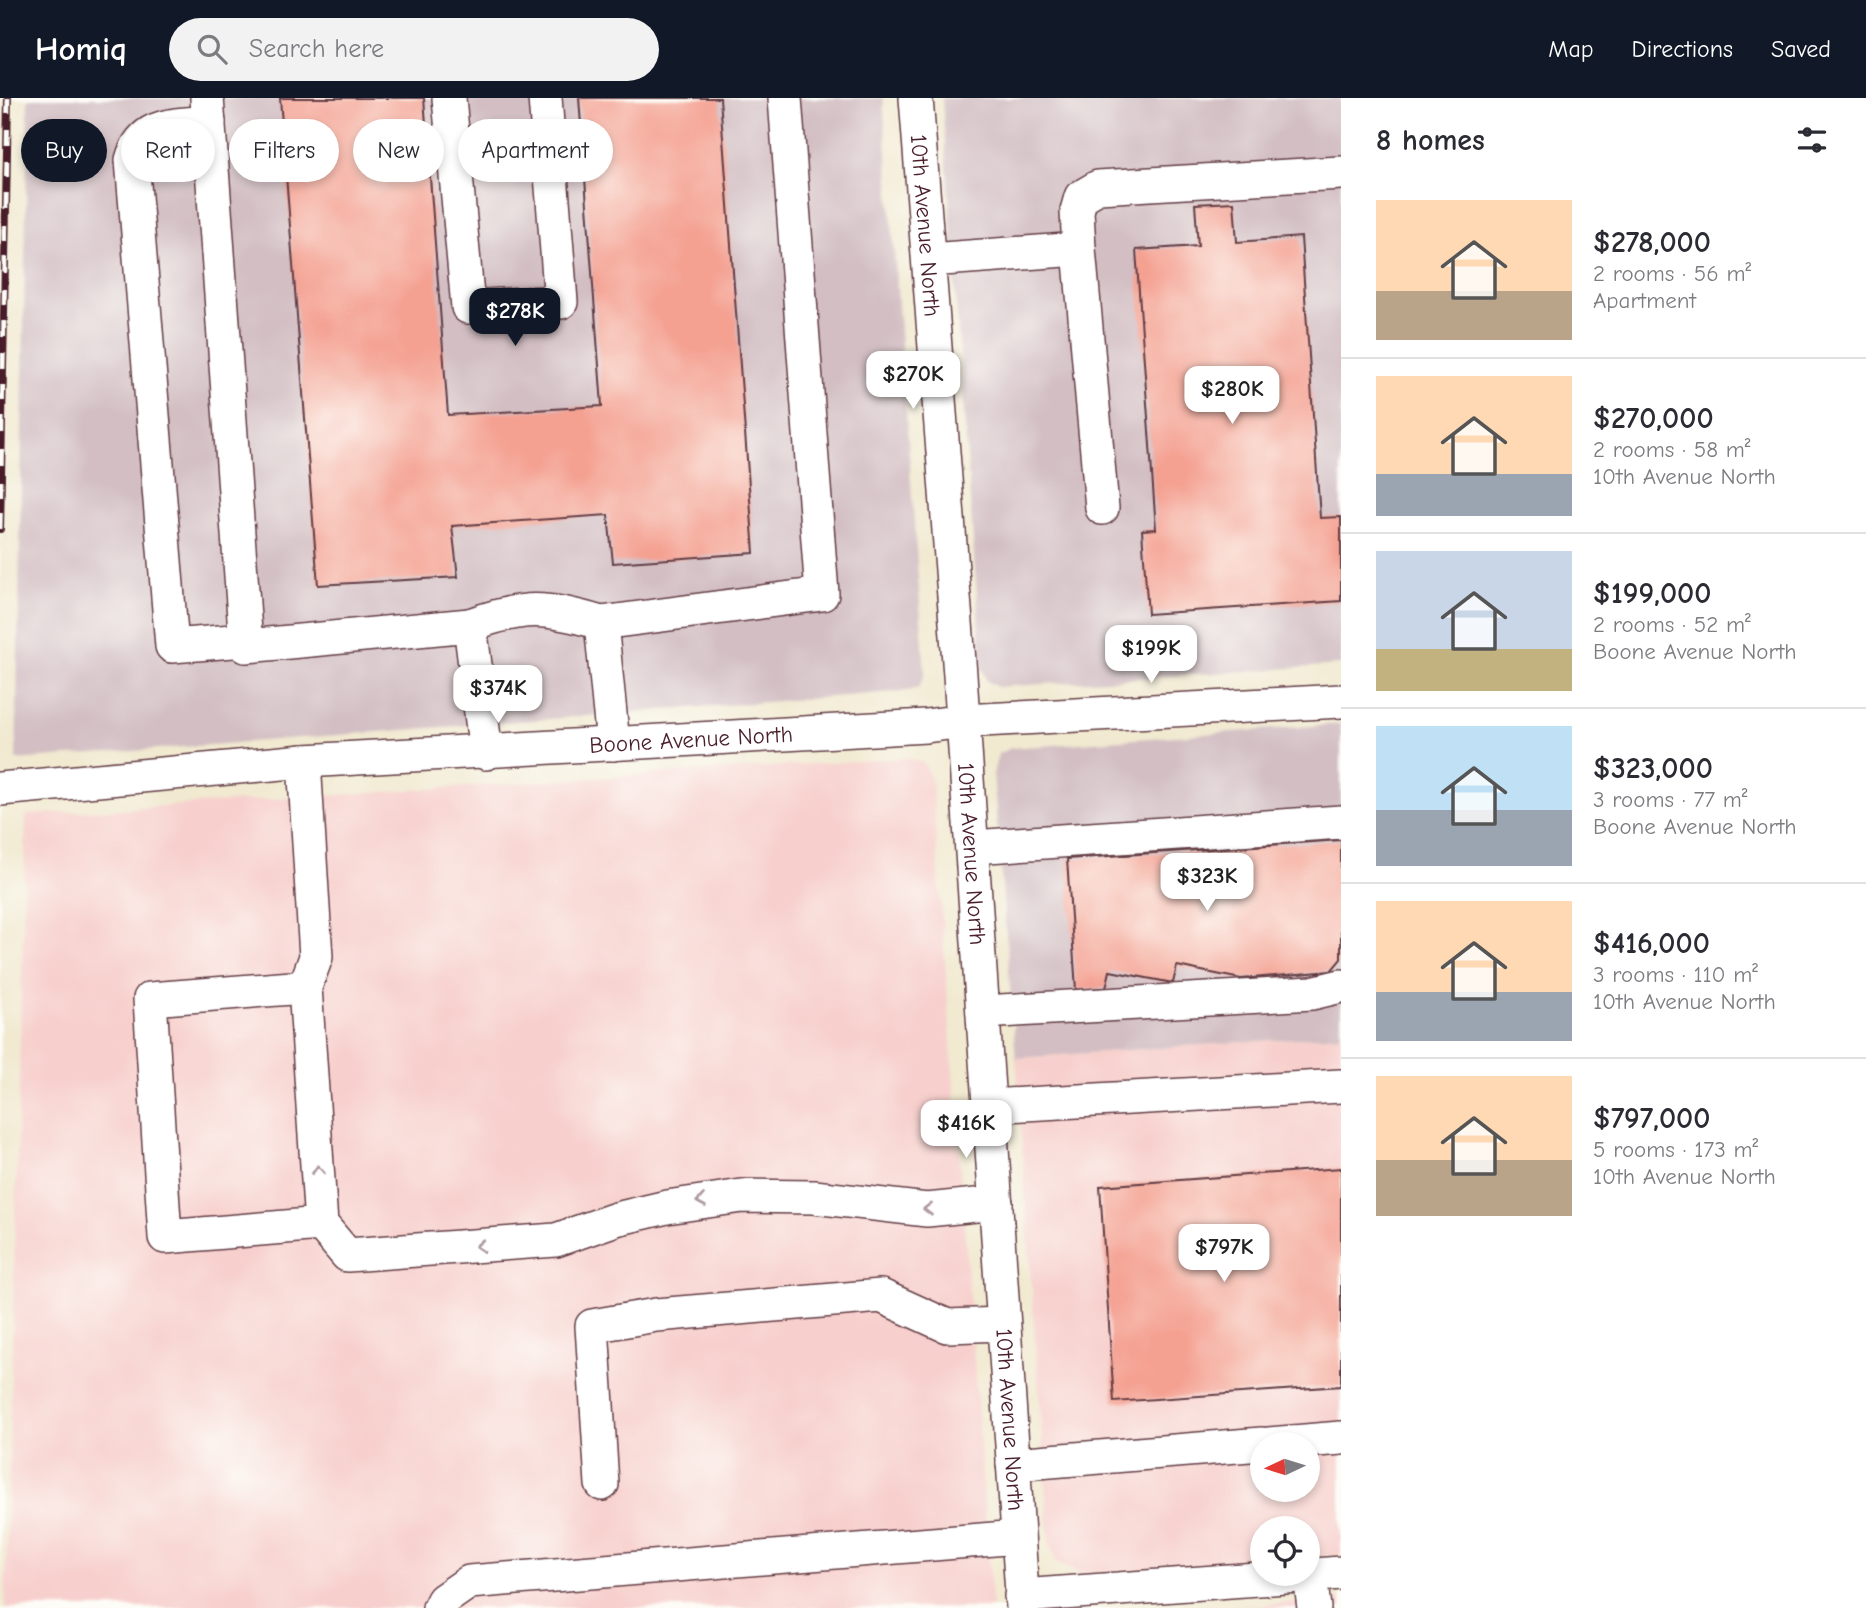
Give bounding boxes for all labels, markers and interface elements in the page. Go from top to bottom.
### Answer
search box [169,18,659,81]
text: Homiq [35,30,127,68]
icon: search [193,30,231,68]
text: Search here [249,34,384,64]
text: Map [1548,35,1594,63]
text: Directions [1632,35,1733,63]
text: Saved [1771,35,1831,63]
chip: Buy [21,119,107,182]
chip: Rent [121,119,215,182]
chip: Filters [229,119,339,182]
chip: New [353,119,444,182]
chip: Apartment [458,119,613,182]
icon: filters [1793,121,1831,159]
text: 8 homes [1376,123,1485,158]
street label: 10th Avenue North [905,133,946,318]
text: $278,000 [1593,225,1711,260]
icon: home [1432,228,1516,312]
text: 2 rooms · 56 m² [1593,260,1751,287]
text: Apartment [1593,287,1696,314]
pin: $278K [466,288,564,348]
text: $278K [485,297,545,324]
pin: $270K [864,352,962,411]
text: $270K [882,360,944,387]
pin: $280K [1183,366,1281,426]
text: $280K [1200,375,1264,402]
text: $270,000 [1593,401,1714,436]
icon: home [1432,404,1516,488]
text: 2 rooms · 58 m² [1593,436,1751,463]
text: 10th Avenue North [1593,463,1776,490]
text: $199,000 [1593,576,1711,611]
icon: home [1432,579,1516,663]
text: 2 rooms · 52 m² [1593,611,1751,638]
pin: $199K [1102,626,1200,685]
text: $199K [1121,634,1181,661]
text: Boone Avenue North [1593,638,1797,665]
pin: $374K [449,666,547,725]
text: $374K [469,674,527,701]
street label: Boone Avenue North [589,721,794,759]
text: $323,000 [1593,751,1713,786]
icon: home [1432,754,1516,838]
street label: 10th Avenue North [952,762,991,946]
text: 3 rooms · 77 m² [1593,786,1748,813]
text: Boone Avenue North [1593,813,1797,840]
pin: $323K [1158,854,1256,913]
text: $323K [1177,862,1237,889]
text: $416,000 [1593,926,1710,961]
icon: home [1432,929,1516,1013]
text: 3 rooms · 110 m² [1593,961,1758,988]
text: 10th Avenue North [1593,988,1776,1015]
pin: $416K [917,1100,1015,1160]
text: $797,000 [1593,1101,1710,1136]
icon: home [1432,1104,1516,1188]
text: $416K [937,1109,995,1136]
text: 5 rooms · 173 m² [1593,1136,1758,1163]
text: 10th Avenue North [1593,1163,1776,1190]
one-way arrow [311,1164,326,1175]
one-way arrow [696,1193,707,1208]
one-way arrow [922,1201,933,1217]
pin: $797K [1175,1224,1273,1284]
text: $797K [1194,1233,1254,1260]
one-way arrow [474,1238,485,1253]
street label: 10th Avenue North [990,1328,1029,1512]
north arrow [1250,1432,1320,1502]
map controls [1250,1432,1320,1586]
button: locate [1250,1516,1320,1586]

